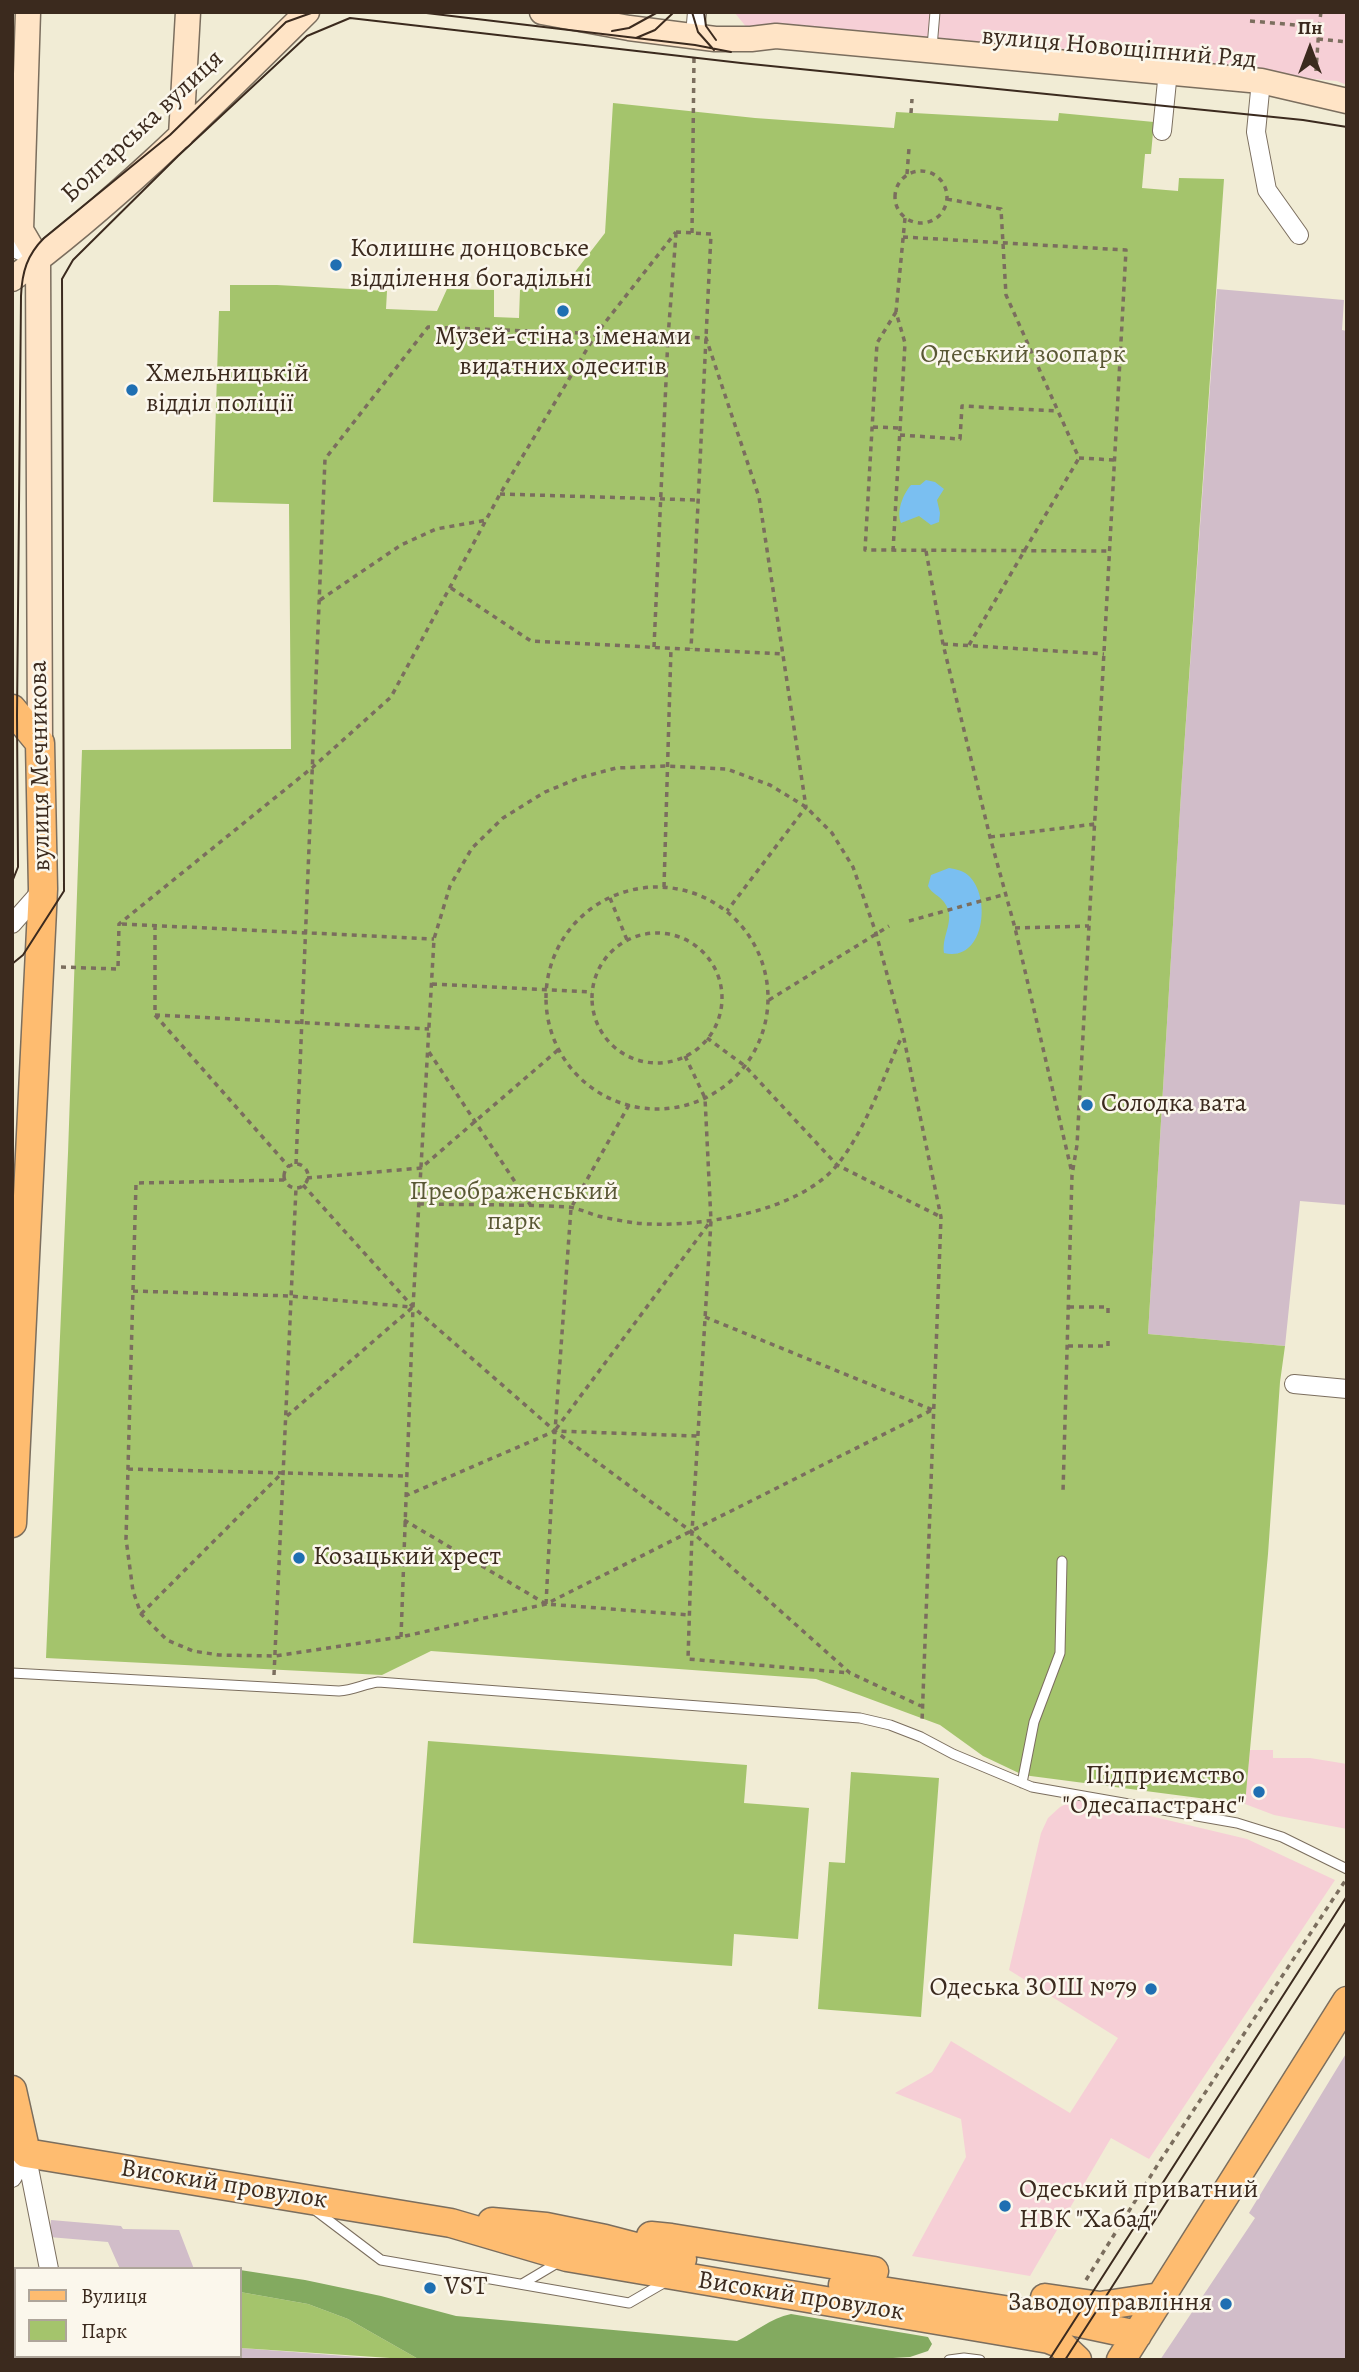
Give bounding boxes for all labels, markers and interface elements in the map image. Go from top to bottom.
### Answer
north arrow [1275,14,1345,84]
text: Пн [1298,15,1322,41]
street label: вулиця Новощіпний Ряд [980,21,1258,77]
street label: Болгарська вулиця [56,44,230,210]
place label: Колишнє донцовське відділення богадільні [350,234,592,296]
marker: Колишнє донцовське відділення богадільні [328,257,344,273]
marker: Музей-стіна з іменами видатних одеситів [555,303,571,319]
place label: Музей-стіна з іменами видатних одеситів [435,322,691,384]
park label: Одеський зоопарк [920,340,1126,372]
place label: Хмельницькій відділ поліції [146,359,309,420]
marker: Хмельницькій відділ поліції [124,382,140,398]
street label: вулиця Мечникова [24,660,58,872]
place label: Солодка вата [1101,1089,1247,1121]
marker: Солодка вата [1079,1097,1095,1113]
park label: Преображенський парк [409,1177,619,1238]
place label: Козацький хрест [313,1542,501,1574]
marker: Козацький хрест [291,1550,307,1566]
place label: Підприємство "Одесапастранс" [1062,1761,1245,1823]
marker: Підприємство "Одесапастранс" [1251,1784,1267,1800]
place label: Одеська ЗОШ №79 [930,1973,1137,2005]
marker: Одеська ЗОШ №79 [1143,1981,1159,1997]
street label: Високий провулок [118,2153,330,2217]
place label: Одеський приватний НВК "Хабад" [1019,2175,1259,2236]
marker: Одеський приватний НВК "Хабад" [997,2198,1013,2214]
street label: Високий провулок [695,2265,907,2329]
legend [14,2267,242,2358]
place label: VST [444,2272,487,2304]
marker: VST [422,2280,438,2296]
text: Вулиця [81,2282,147,2310]
place label: Заводоуправління [1008,2288,1212,2320]
marker: Заводоуправління [1218,2296,1234,2312]
text: Парк [81,2317,127,2345]

